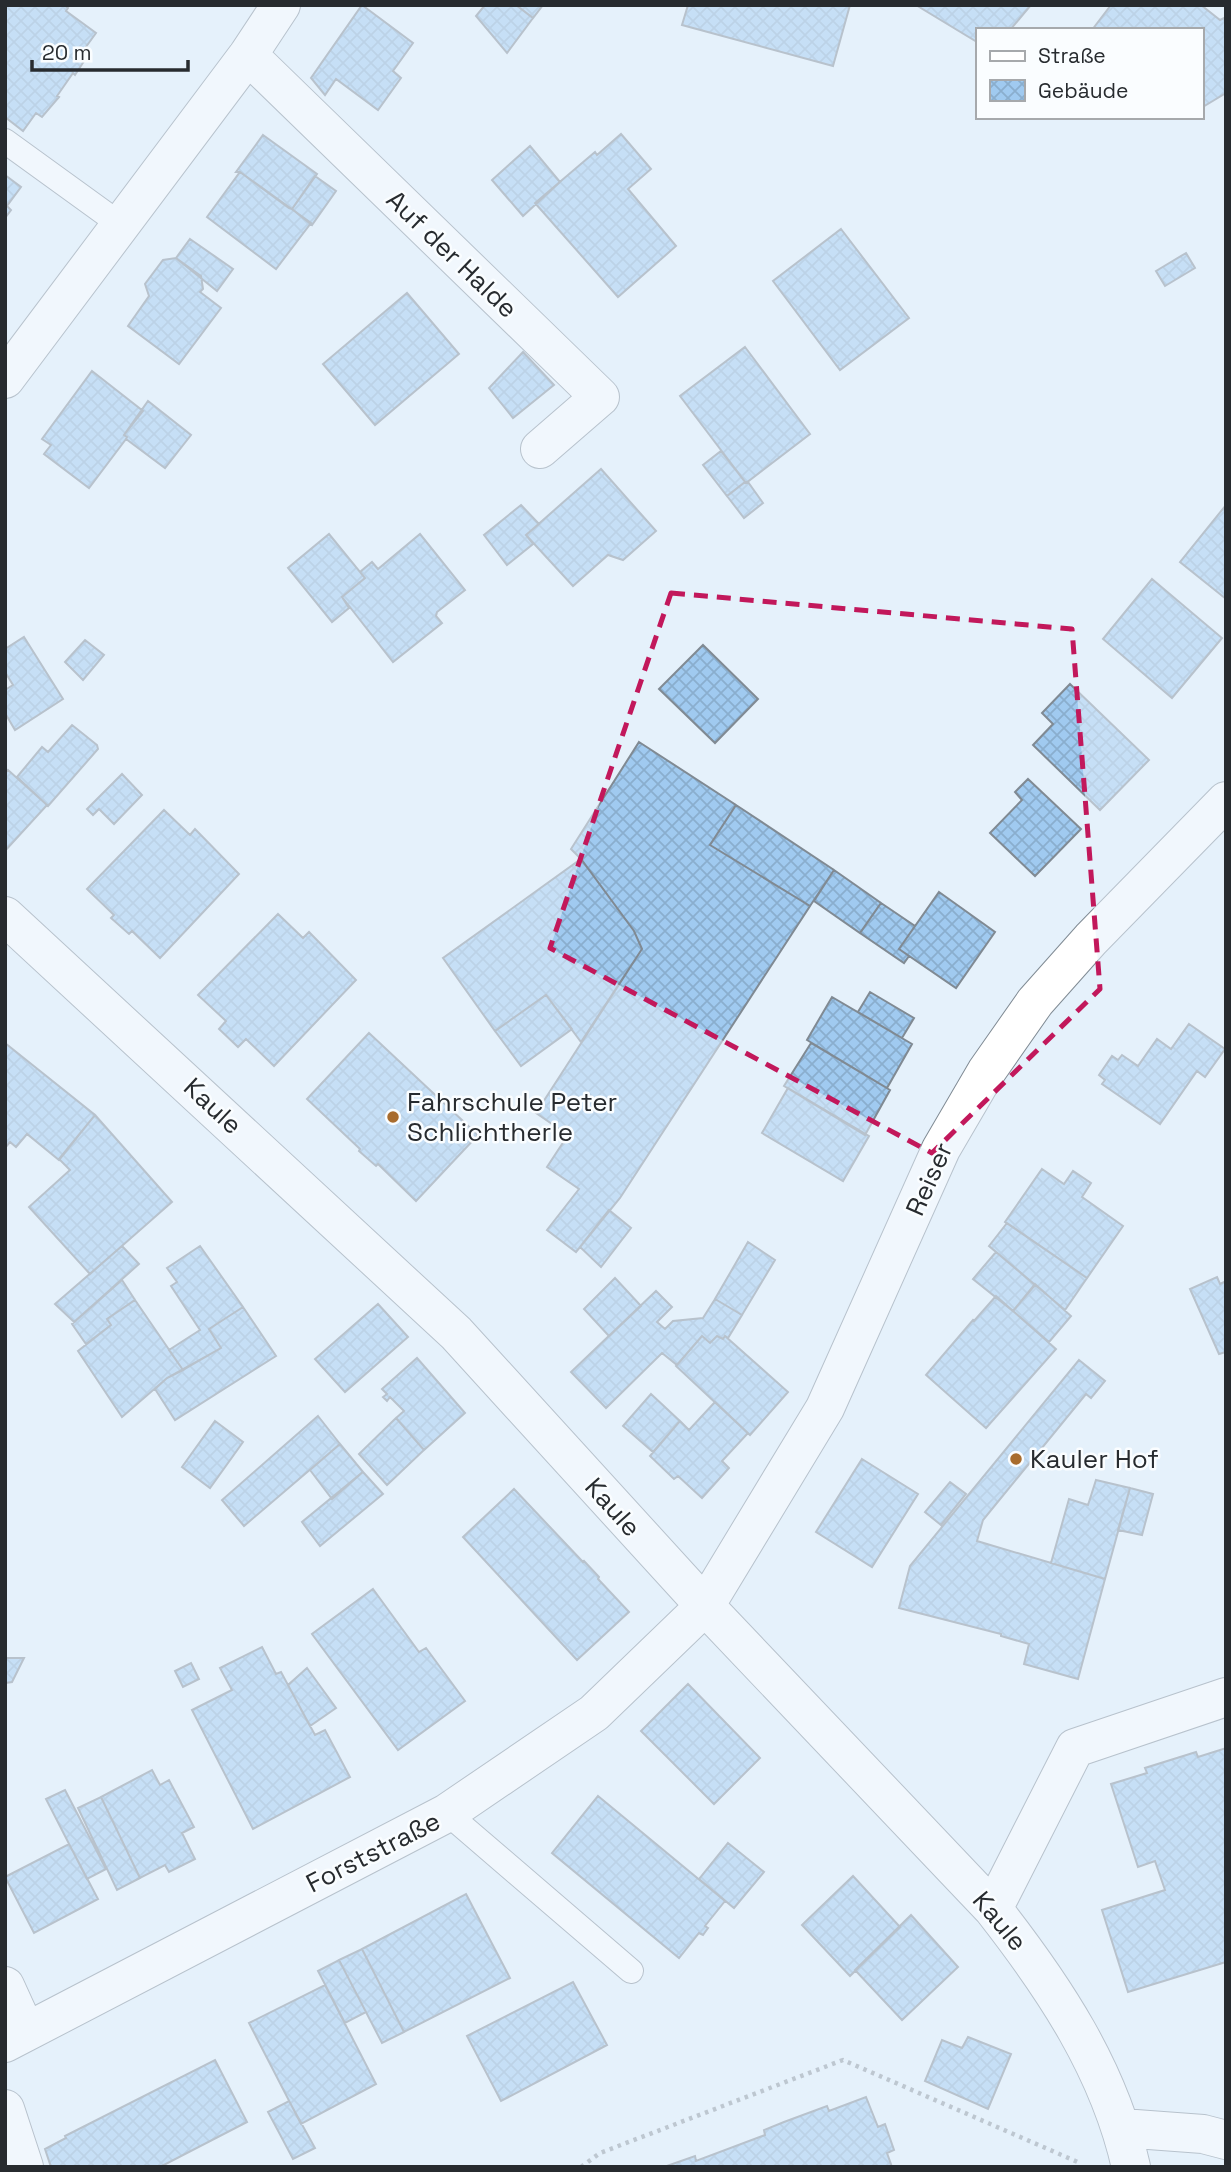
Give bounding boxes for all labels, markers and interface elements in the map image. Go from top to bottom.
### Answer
scale bar [32,28,187,72]
legend [976,28,1203,119]
text: 20 m [42,39,92,66]
text: Straße [1038,42,1106,69]
text: Gebäude [1038,77,1128,104]
street label: Auf der Halde [379,183,525,325]
street label: Kaule [176,1070,250,1142]
place label: Fahrschule Peter Schlichtherle [407,1085,617,1149]
marker: Fahrschule Peter Schlichtherle [385,1109,401,1125]
street label: Reiser [898,1137,960,1221]
place label: Kauler Hof [1030,1442,1159,1476]
marker: Kauler Hof [1008,1451,1024,1467]
street label: Kaule [578,1470,648,1544]
street label: Forststraße [300,1804,446,1900]
street label: Kaule [965,1884,1035,1958]

